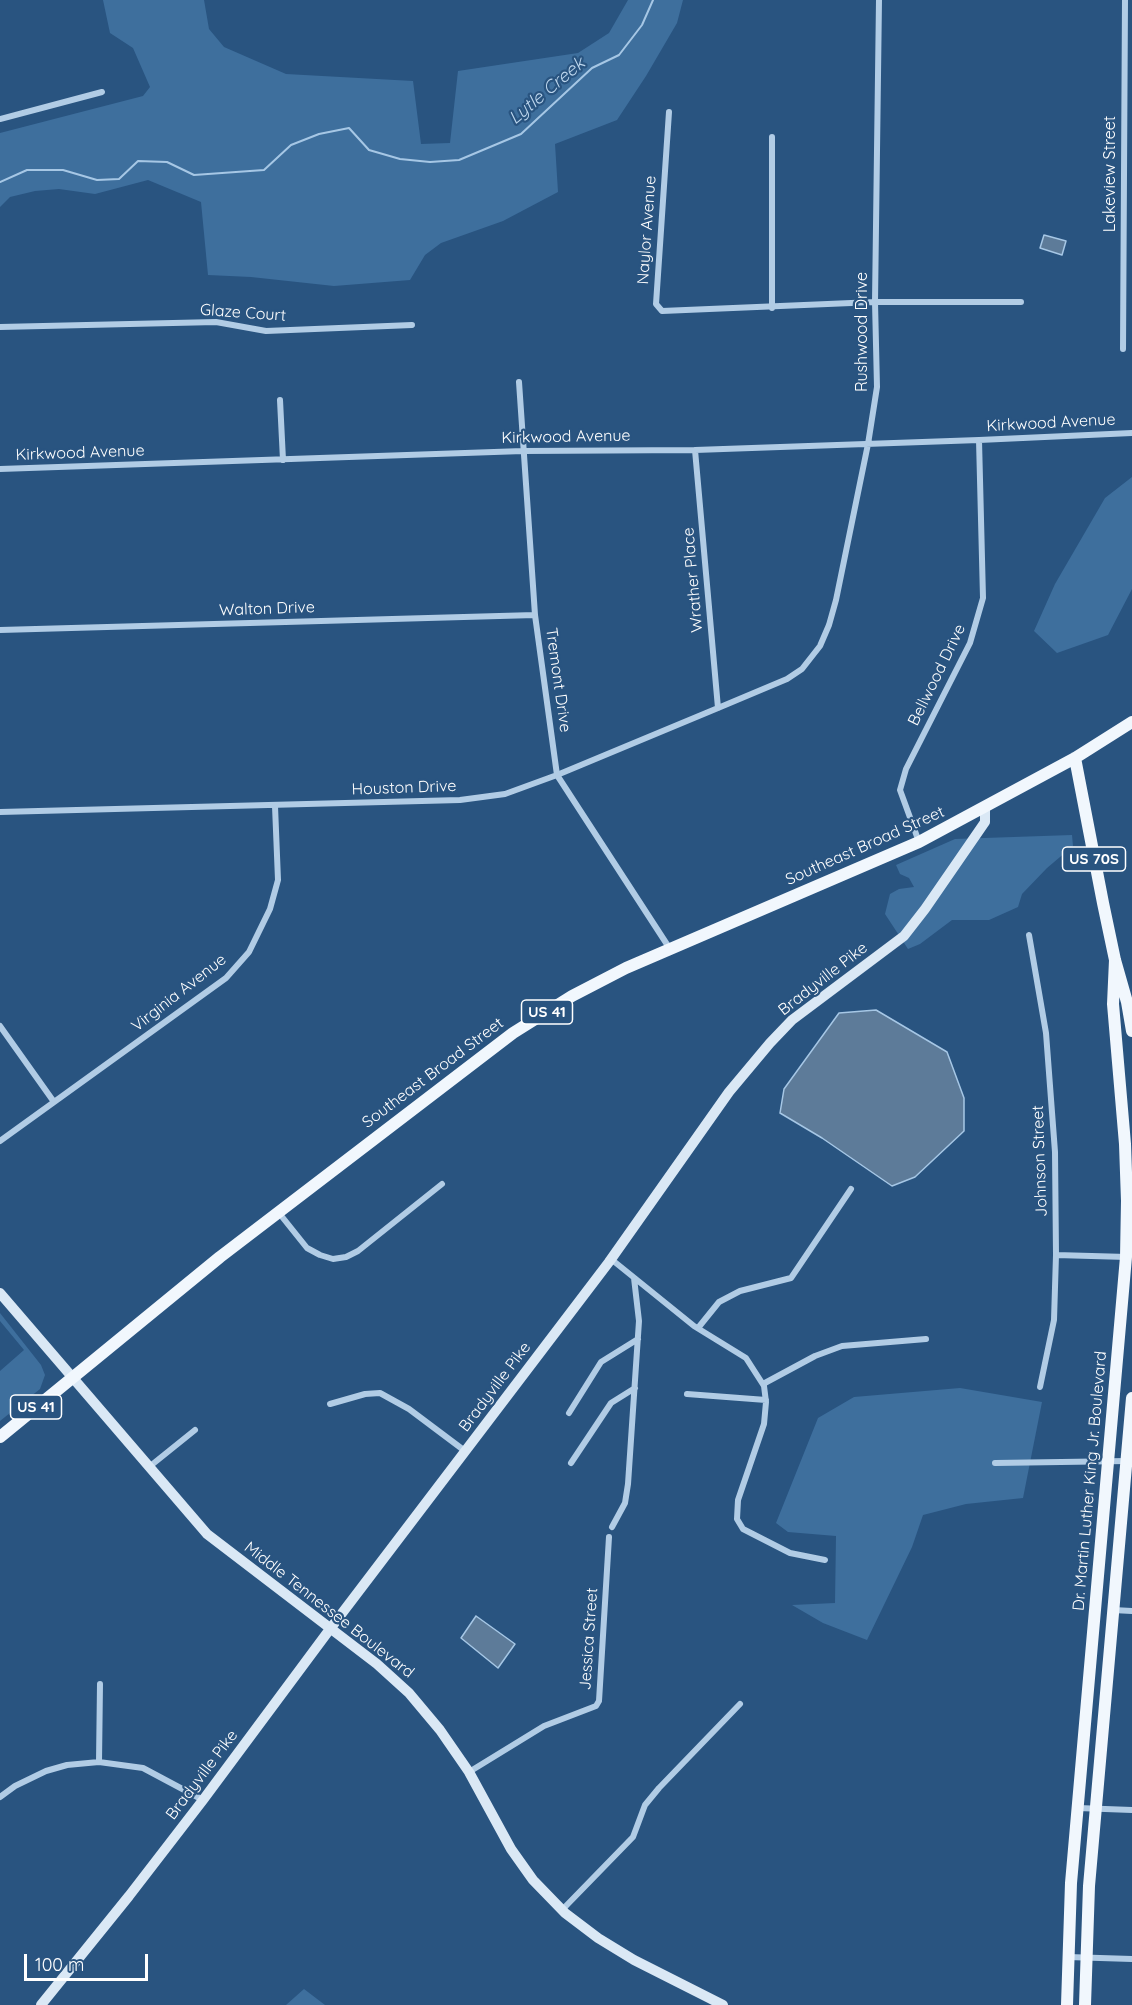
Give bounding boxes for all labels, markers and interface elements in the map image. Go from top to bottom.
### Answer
water label: Lytle Creek [505,53,589,129]
street label: Lakeview Street [1100,116,1120,232]
street label: Naylor Avenue [634,175,660,285]
street label: Rushwood Drive [852,272,872,392]
street label: Glaze Court [199,300,287,326]
street label: Kirkwood Avenue [986,410,1116,436]
street label: Kirkwood Avenue [501,426,631,448]
street label: Kirkwood Avenue [15,441,145,465]
street label: Wrather Place [679,527,707,633]
street label: Walton Drive [219,598,315,620]
street label: Bellwood Drive [904,621,970,729]
street label: Tremont Drive [541,626,575,734]
street label: Houston Drive [351,777,457,799]
street label: Southeast Broad Street [783,802,947,890]
road number: US 70S [1062,847,1126,871]
street label: Bradyville Pike [775,938,871,1020]
street label: Virginia Avenue [128,950,230,1036]
road number: US 41 [522,1000,572,1024]
street label: Southeast Broad Street [359,1014,507,1132]
street label: Johnson Street [1028,1105,1052,1217]
street label: Bradyville Pike [455,1338,535,1436]
street label: Dr. Martin Luther King Jr. Boulevard [1069,1350,1111,1612]
road number: US 41 [10,1395,62,1419]
street label: Middle Tennessee Boulevard [240,1538,418,1682]
street label: Jessica Street [576,1587,602,1691]
street label: Bradyville Pike [162,1726,242,1824]
scale bar [27,1942,152,1980]
text: 100 m [35,1953,84,1976]

